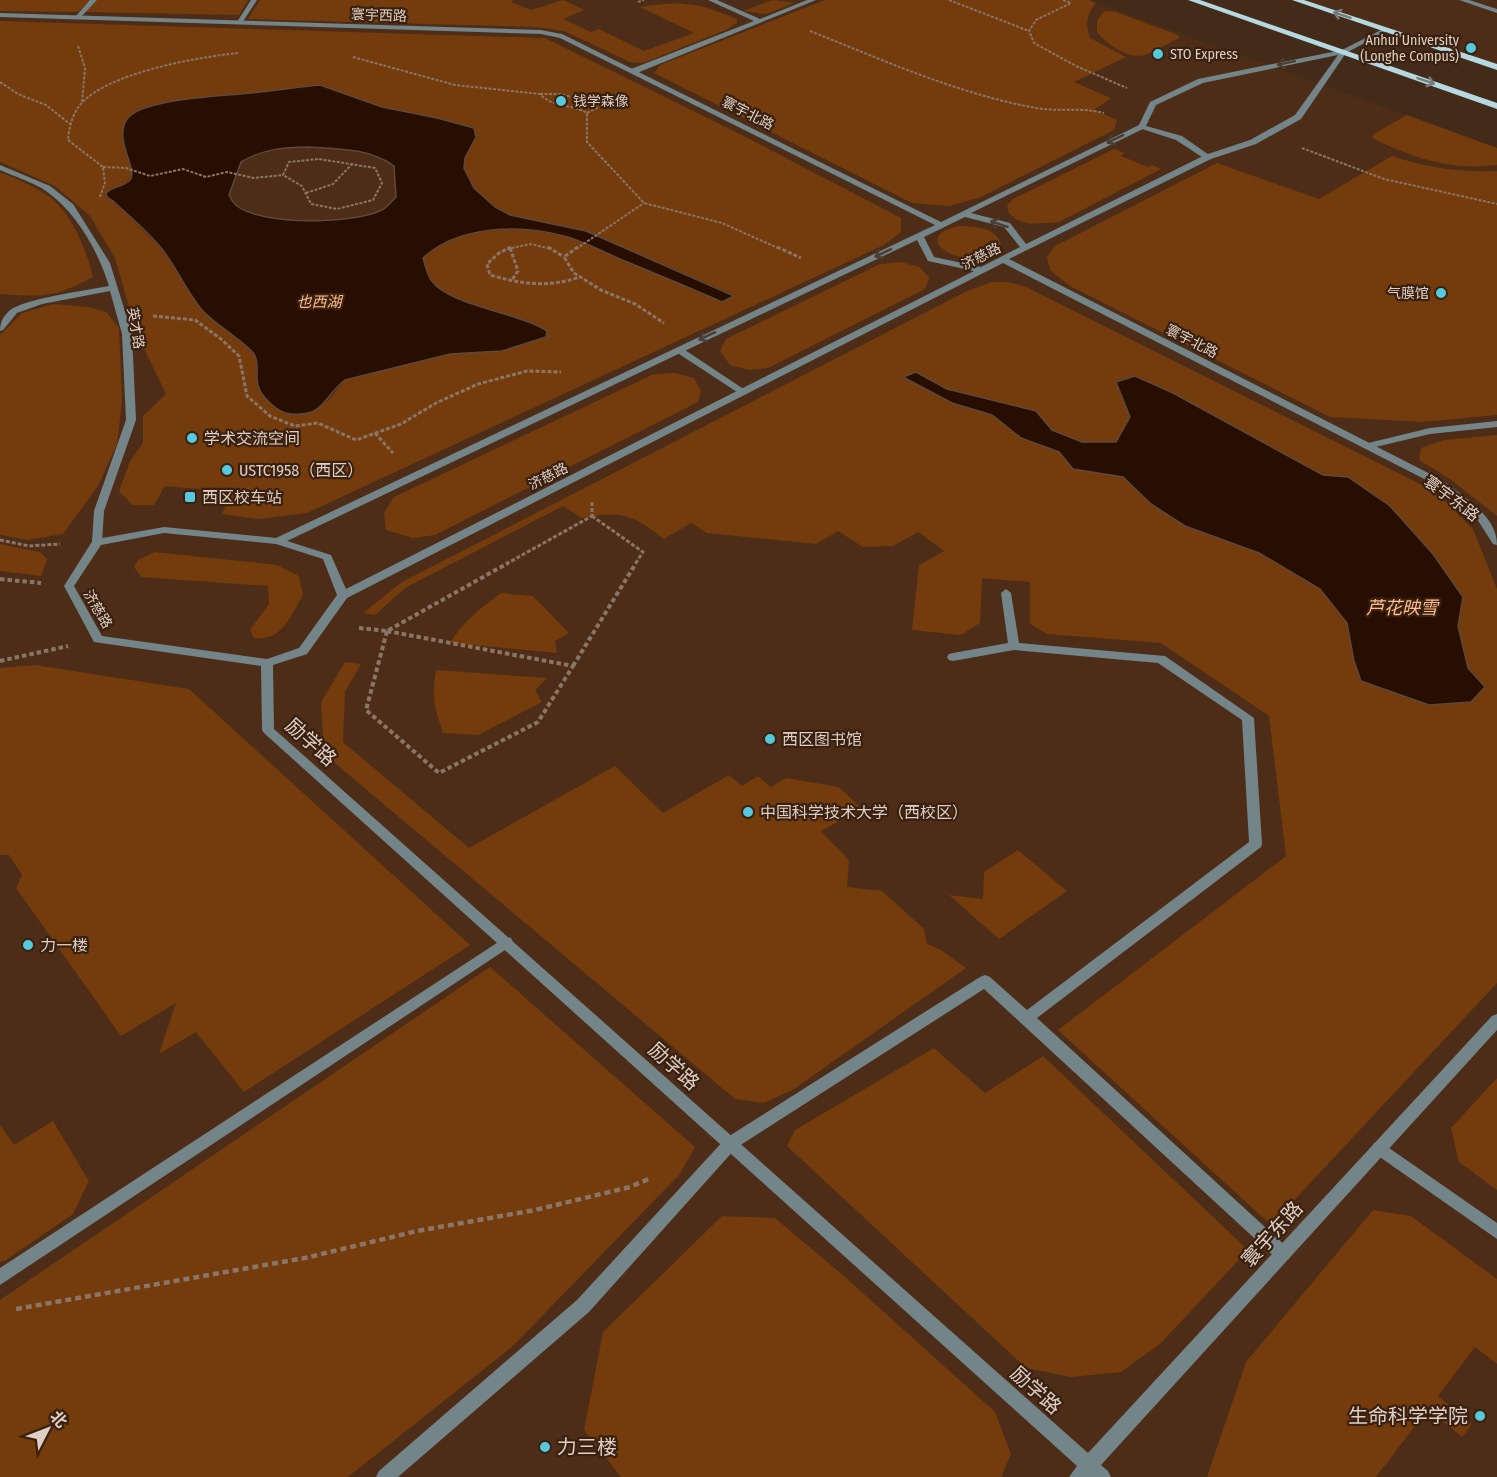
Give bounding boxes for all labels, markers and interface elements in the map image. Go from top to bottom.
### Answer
street label: 寰宇西路 [351,6,407,25]
one-way arrow [1333,9,1352,20]
place label: Anhui University (Longhe Compus) [1360,32,1460,65]
marker: Anhui University (Longhe Compus) [1464,41,1478,55]
place label: STO Express [1170,46,1238,63]
marker: STO Express [1151,47,1165,61]
one-way arrow [1277,58,1296,70]
one-way arrow [1416,76,1435,87]
place label: 钱学森像 [573,93,629,110]
street label: 寰宇北路 [719,93,777,134]
marker: 钱学森像 [554,94,568,108]
one-way arrow [1106,134,1124,146]
one-way arrow [990,218,1009,229]
street label: 济慈路 [959,239,1004,274]
one-way arrow [875,247,893,259]
place label: 气膜馆 [1387,285,1429,302]
marker: 气膜馆 [1434,286,1448,300]
water label: 也西湖 [296,293,343,311]
street label: 英才路 [123,306,148,350]
street label: 寰宇北路 [1163,321,1221,362]
one-way arrow [698,331,716,343]
place label: 学术交流空间 [204,429,300,448]
marker: 学术交流空间 [185,431,199,445]
street label: 济慈路 [526,459,571,494]
place label: USTC1958（西区） [239,461,363,480]
marker: USTC1958（西区） [220,463,234,477]
street label: 寰宇东路 [1420,472,1483,525]
place label: 西区校车站 [202,488,282,507]
marker: 西区校车站 [183,490,197,504]
street label: 济慈路 [79,587,116,632]
water label: 芦花映雪 [1366,597,1440,619]
street label: 励学路 [281,713,341,771]
place label: 西区图书馆 [782,730,862,749]
marker: 西区图书馆 [763,732,777,746]
place label: 中国科学技术大学（西校区） [760,803,968,822]
marker: 中国科学技术大学（西校区） [741,805,755,819]
place label: 力一楼 [40,936,88,955]
marker: 力一楼 [21,938,35,952]
street label: 励学路 [644,1037,704,1095]
street label: 寰宇东路 [1236,1196,1308,1272]
street label: 励学路 [1006,1361,1066,1419]
north arrow [18,1399,78,1459]
place label: 生命科学学院 [1348,1404,1468,1428]
text: 北 [46,1407,71,1432]
marker: 生命科学学院 [1473,1409,1487,1423]
place label: 力三楼 [557,1435,617,1459]
marker: 力三楼 [538,1440,552,1454]

